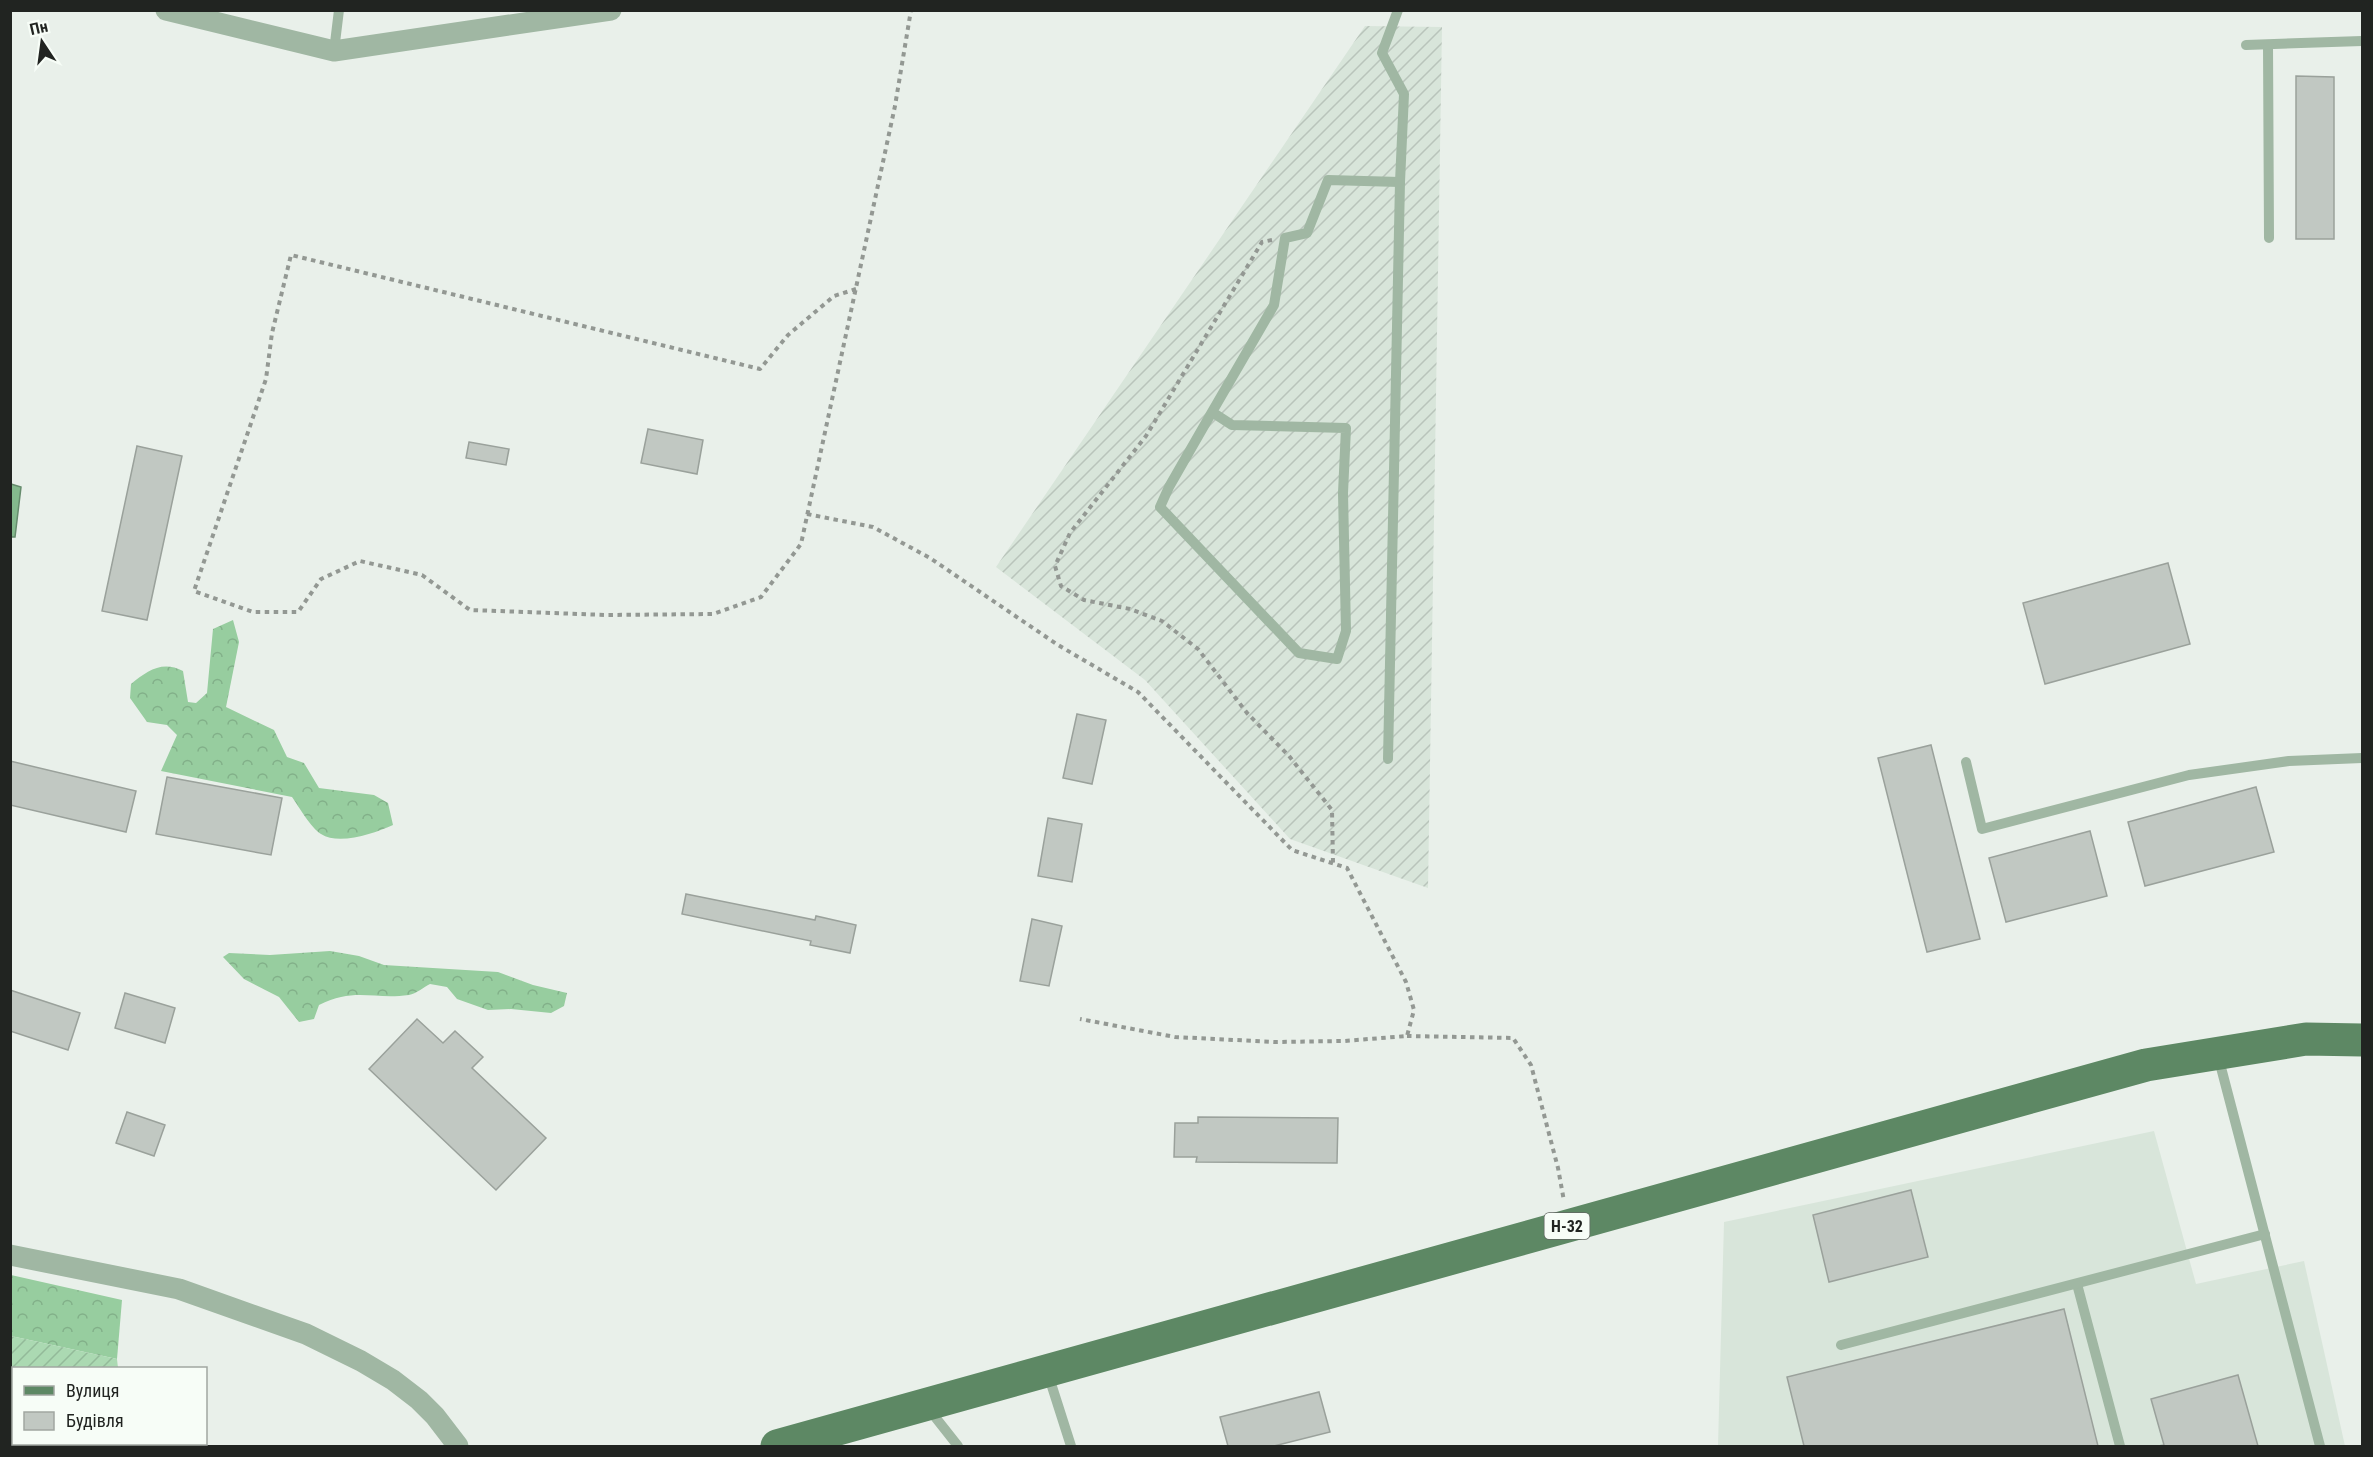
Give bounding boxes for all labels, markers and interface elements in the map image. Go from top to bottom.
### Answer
north arrow [12,12,72,72]
text: Пн [28,17,50,39]
road number: Н-32 [1544,1213,1590,1239]
legend [12,1367,207,1445]
text: Вулиця [66,1380,120,1401]
text: Будівля [66,1410,124,1431]

